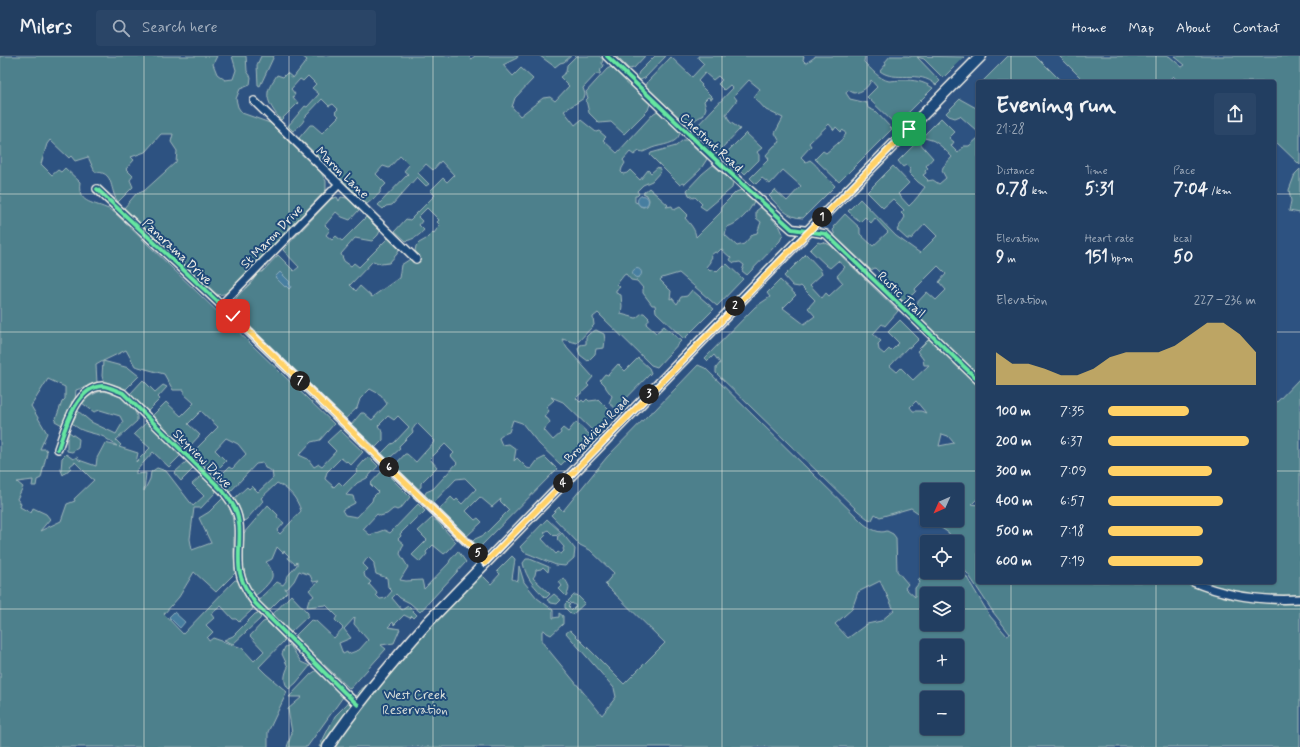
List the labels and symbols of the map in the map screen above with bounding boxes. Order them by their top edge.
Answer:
street label: Chestnut Road [676,110,746,177]
pin [892,112,926,146]
street label: Maron Lane [311,143,373,203]
street label: St Maron Drive [237,201,307,273]
pin: 1 [812,207,832,227]
street label: Panorama Drive [138,215,216,289]
street label: Rustic Trail [873,268,929,322]
pin: 2 [725,296,745,316]
pin [216,299,250,333]
pin: 7 [290,371,310,391]
pin: 3 [639,384,659,404]
street label: Broadview Road [561,393,633,467]
street label: Skyview Drive [169,426,235,492]
pin: 6 [379,457,399,477]
pin: 4 [553,473,573,493]
north arrow [920,483,964,527]
pin: 5 [468,543,488,563]
park label: West Creek Reservation [382,687,448,719]

